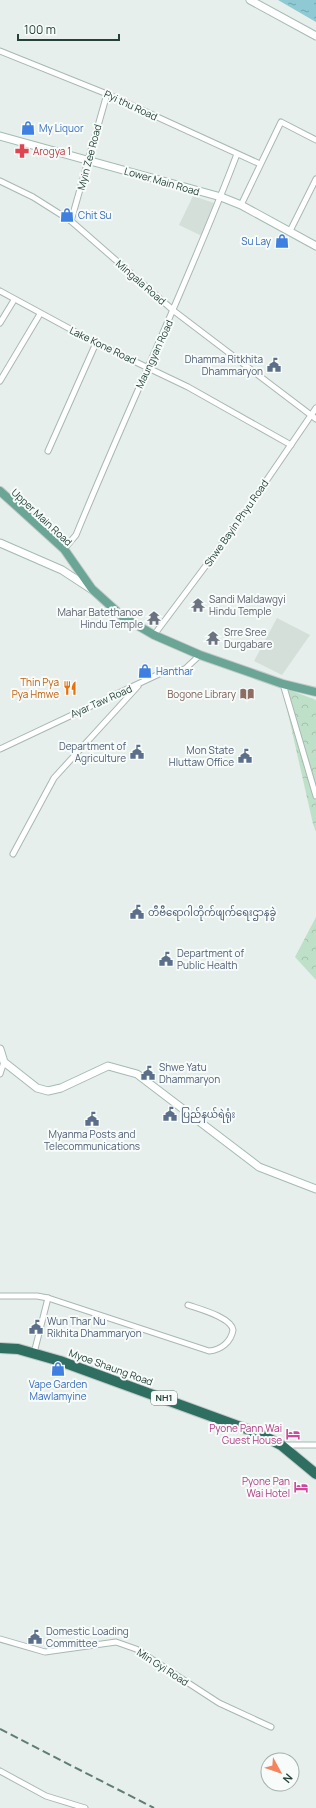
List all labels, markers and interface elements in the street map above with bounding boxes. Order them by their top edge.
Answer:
scale bar [18,16,119,42]
text: 100 m [24,21,56,38]
street label: Pyi thu Road [102,87,160,123]
shop icon: My Liquor [20,120,36,136]
place label: My Liquor [39,121,84,135]
street label: Myin Zee Road [74,123,105,191]
pharmacy icon: Arogya 1 [14,143,30,159]
place label: Arogya 1 [33,144,71,158]
street label: Lower Main Road [123,164,201,198]
shop icon: Chit Su [59,207,75,223]
place label: Chit Su [78,208,112,222]
shop icon: Su Lay [274,233,290,249]
place label: Su Lay [241,234,272,248]
street label: Mingala Road [113,256,169,308]
street label: Maungyan Road [132,317,176,391]
street label: Lake Kone Road [67,323,139,367]
place label: Dhamma Ritkhita Dhammaryon [185,352,263,378]
public building icon: Dhamma Ritkhita Dhammaryon [266,357,282,373]
street label: Shwe Bayin Phyu Road [201,477,271,569]
street label: Upper Main Road [9,485,75,549]
place label: Sandi Maldawgyi Hindu Temple [209,592,285,618]
temple icon: Sandi Maldawgyi Hindu Temple [190,597,206,613]
place label: Mahar Batethanoe Hindu Temple [57,605,143,631]
temple icon: Mahar Batethanoe Hindu Temple [146,610,162,626]
place label: Srre Sree Durgabare [224,625,273,651]
temple icon: Srre Sree Durgabare [205,630,221,646]
shop icon: Hanthar [137,663,153,679]
place label: Hanthar [156,664,194,678]
place label: Thin Pya Pya Hmwe [12,675,59,701]
restaurant icon: Thin Pya Pya Hmwe [62,680,78,696]
street label: Ayar Taw Road [68,681,134,721]
library icon: Bogone Library [239,686,255,702]
place label: Bogone Library [167,687,237,701]
place label: Department of Agriculture [59,739,126,765]
place label: Mon State Hluttaw Office [169,743,234,769]
public building icon: Department of Agriculture [129,744,145,760]
public building icon: Mon State Hluttaw Office [237,748,253,764]
public building icon: တီဗီရောဂါတိုက်ဖျက်ရေးဌာနခွဲ [129,904,145,920]
place label: တီဗီရောဂါတိုက်ဖျက်ရေးဌာနခွဲ [148,905,276,921]
place label: Department of Public Health [177,946,244,972]
public building icon: Department of Public Health [158,951,174,967]
place label: Shwe Yatu Dhammaryon [159,1060,220,1086]
public building icon: Shwe Yatu Dhammaryon [140,1065,156,1081]
public building icon: ပြည်နယ်ရဲရုံး [162,1106,178,1122]
place label: ပြည်နယ်ရဲရုံး [181,1107,235,1123]
public building icon: Myanma Posts and Telecommunications [84,1111,100,1127]
place label: Myanma Posts and Telecommunications [44,1127,140,1153]
place label: Wun Thar Nu Rikhita Dhammaryon [47,1314,142,1340]
public building icon: Wun Thar Nu Rikhita Dhammaryon [28,1319,44,1335]
street label: Myoe Shaung Road [67,1345,155,1389]
shop icon: Vape Garden Mawlamyine [50,1361,66,1377]
place label: Vape Garden Mawlamyine [29,1377,87,1403]
road number: NH1 [151,1391,177,1405]
place label: Pyone Pann Wai Guest House [209,1421,282,1447]
hotel icon: Pyone Pann Wai Guest House [285,1426,301,1442]
place label: Pyone Pan Wai Hotel [242,1474,290,1500]
hotel icon: Pyone Pan Wai Hotel [293,1479,309,1495]
place label: Domestic Loading Committee [46,1624,129,1650]
public building icon: Domestic Loading Committee [27,1629,43,1645]
street label: Min Gyi Road [134,1645,192,1689]
north arrow [260,1752,300,1792]
text: N [280,1771,296,1787]

